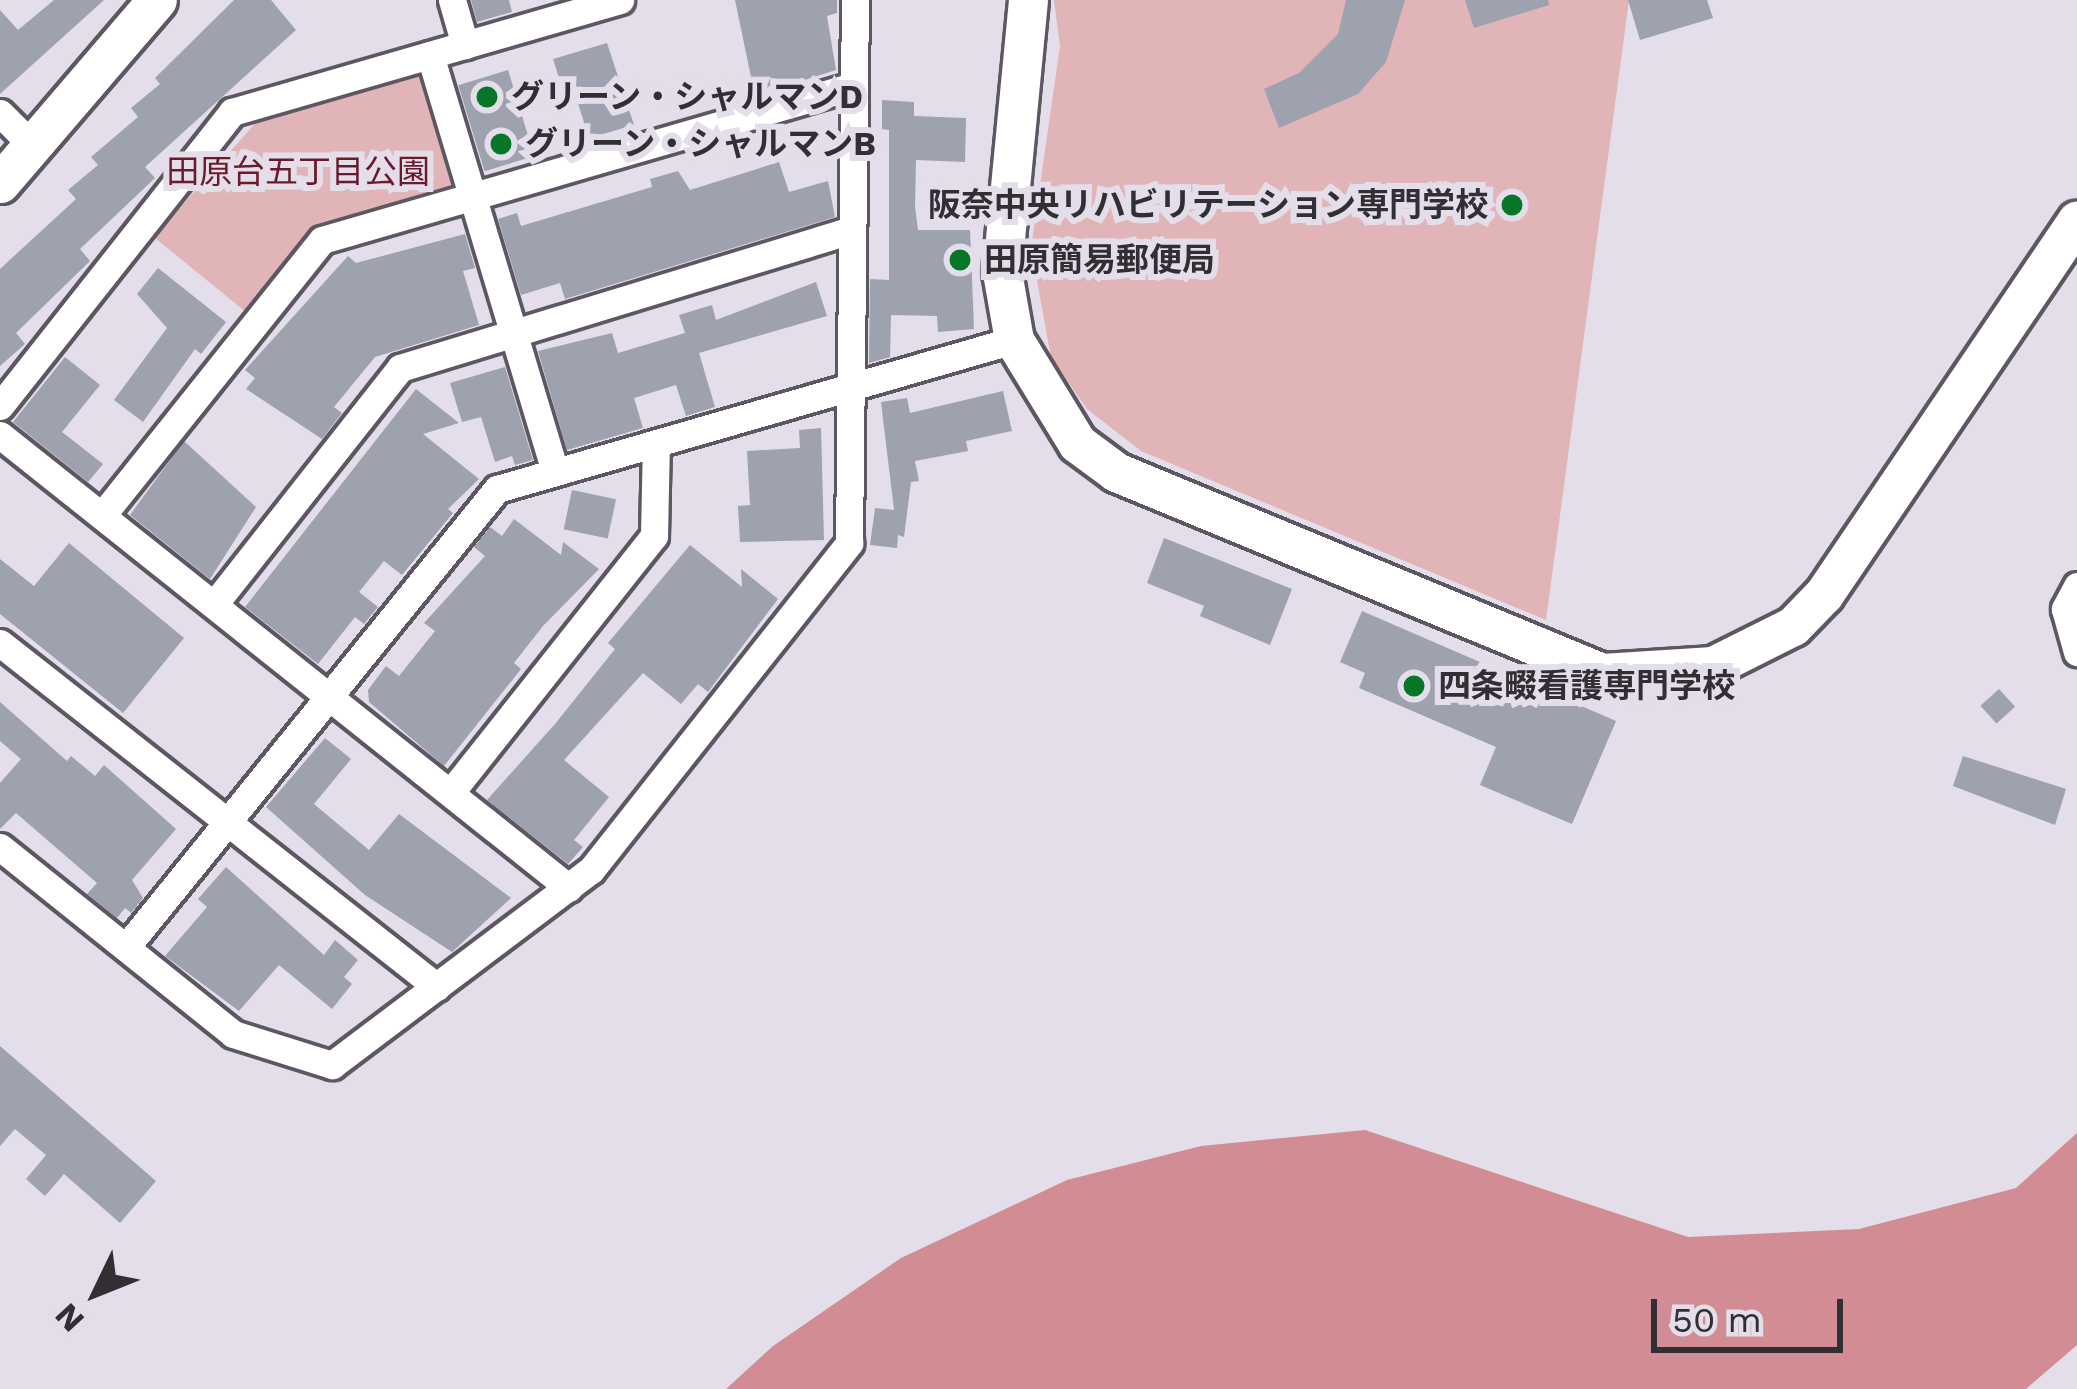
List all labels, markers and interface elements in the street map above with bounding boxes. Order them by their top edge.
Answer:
place label: グリーン・シャルマンD [511,77,865,117]
marker: グリーン・シャルマンD [474,84,500,110]
place label: グリーン・シャルマンB [525,124,878,164]
marker: グリーン・シャルマンB [488,131,514,157]
park label: 田原台五丁目公園 [166,152,430,192]
place label: 阪奈中央リハビリテーション専門学校 [927,185,1488,225]
marker: 阪奈中央リハビリテーション専門学校 [1499,192,1525,218]
place label: 田原簡易郵便局 [984,240,1215,280]
marker: 田原簡易郵便局 [947,247,973,273]
place label: 四条畷看護専門学校 [1438,666,1735,706]
marker: 四条畷看護専門学校 [1401,673,1427,699]
north arrow [36,1233,156,1353]
scale bar [1657,1275,1849,1349]
text: N [47,1296,92,1340]
text: 50 m [1672,1299,1762,1341]

